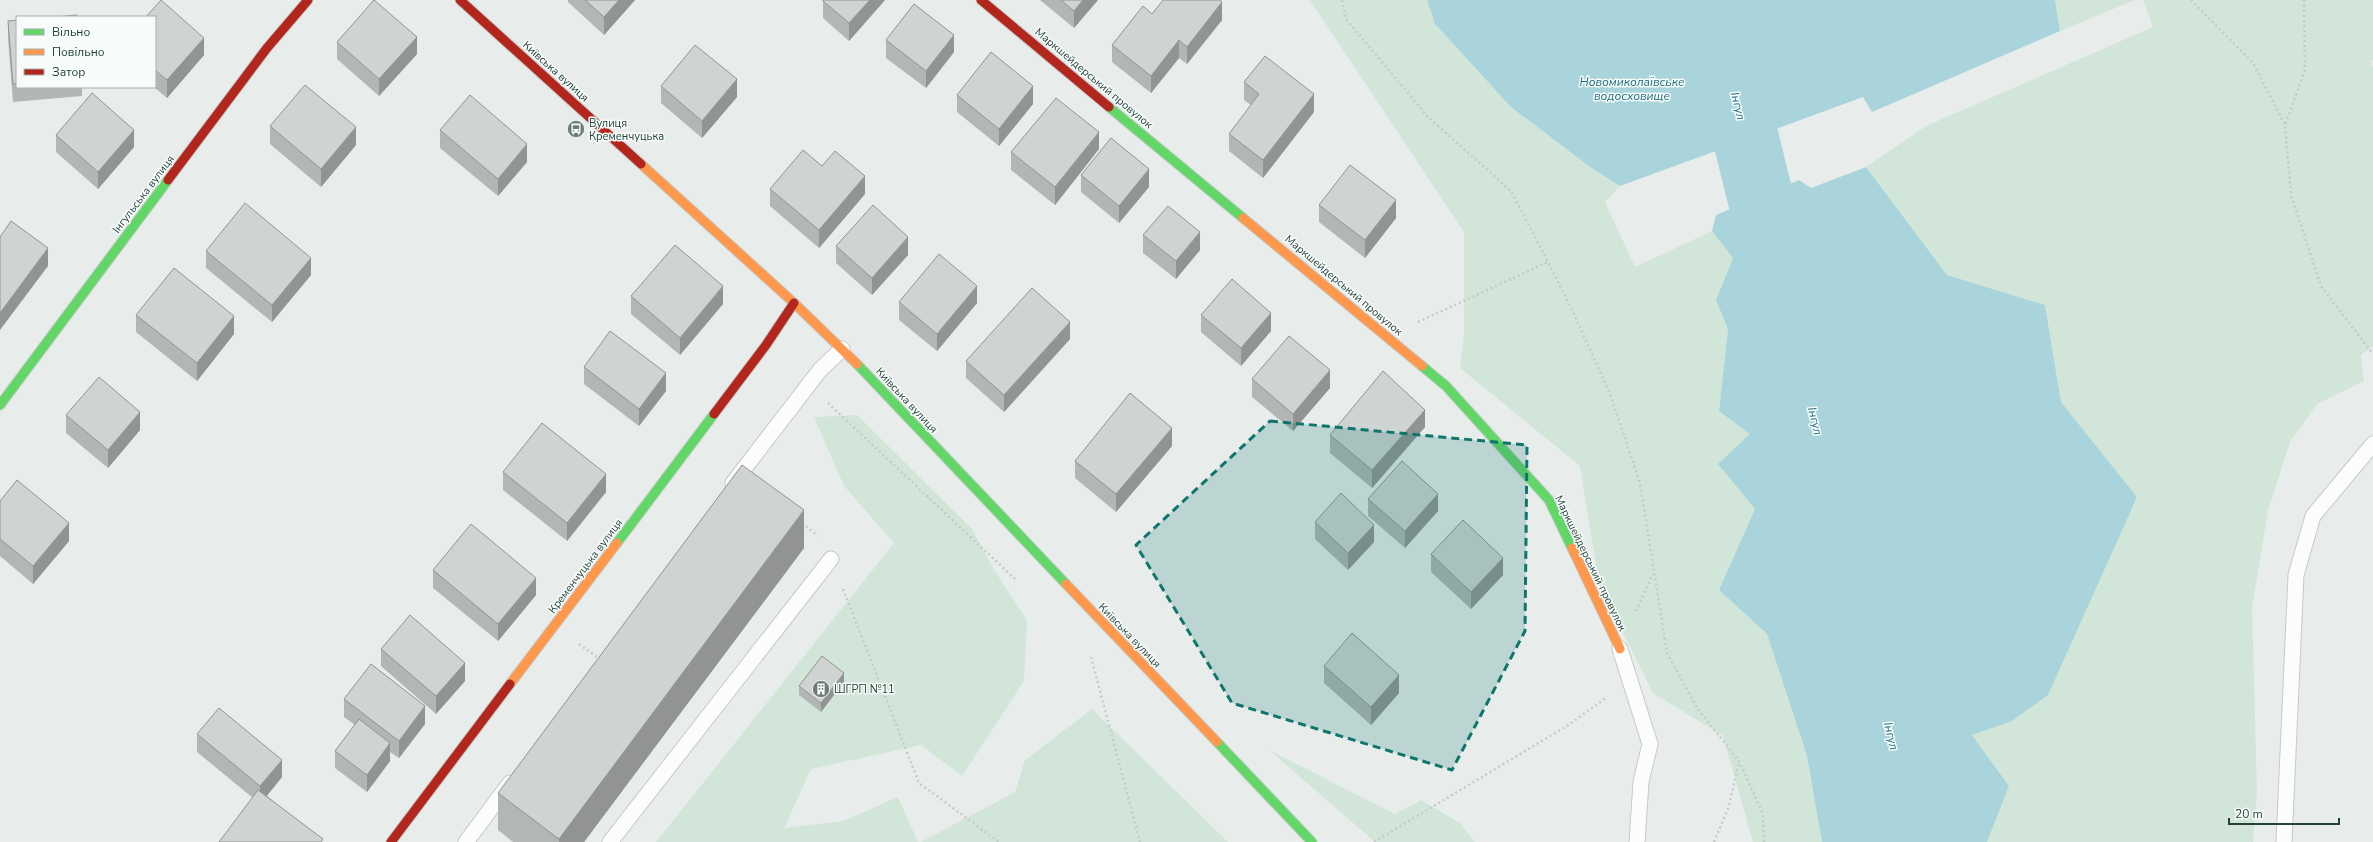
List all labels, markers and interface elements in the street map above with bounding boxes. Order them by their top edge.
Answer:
legend [16,16,156,88]
text: Вільно [52,24,90,40]
street label: Маркшейдерський провулок [1032,25,1156,132]
street label: Київська вулиця [519,38,592,105]
text: Повільно [52,44,105,60]
text: Затор [52,64,85,80]
water label: Новомиколаївське водосховище [1580,74,1685,104]
water label: Інгул [1727,90,1749,122]
place label: Вулиця Кременчуцька [589,116,664,144]
bus stop icon: Вулиця Кременчуцька [566,119,586,139]
street label: Інгульська вулиця [109,152,178,236]
street label: Маркшейдерський провулок [1282,232,1406,339]
street label: Київська вулиця [872,364,941,436]
water label: Інгул [1804,405,1826,437]
street label: Маркшейдерський провулок [1551,493,1630,634]
street label: Кременчуцька вулиця [545,516,626,617]
street label: Київська вулиця [1095,600,1164,671]
building icon: ШГРП №11 [811,679,831,699]
place label: ШГРП №11 [834,682,895,697]
water label: Інгул [1880,720,1902,752]
scale bar [2229,800,2339,826]
text: 20 m [2235,806,2263,822]

